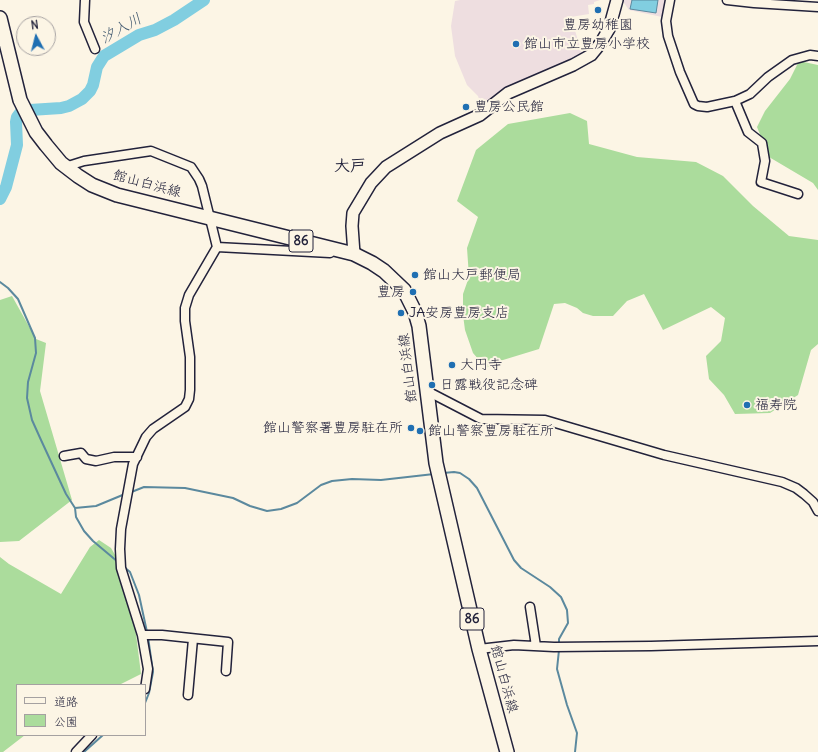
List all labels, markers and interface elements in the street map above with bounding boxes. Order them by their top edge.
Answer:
marker: 豊房幼稚園 [593,5,603,15]
water label: 汐入川 [97,10,145,48]
north arrow [16,16,56,56]
place label: 豊房幼稚園 [563,17,633,33]
text: N [30,18,39,32]
place label: 館山市立豊房小学校 [524,36,650,52]
marker: 館山市立豊房小学校 [511,39,521,49]
place label: 豊房公民館 [474,99,544,115]
marker: 豊房公民館 [461,102,471,112]
district label: 大戸 [334,156,366,176]
street label: 館山白浜線 [111,167,183,201]
road number: 86 [289,230,313,252]
place label: 館山大戸郵便局 [423,267,521,283]
marker: 館山大戸郵便局 [410,270,420,280]
place label: 豊房 [377,284,405,300]
marker: 豊房 [408,287,418,297]
place label: JA安房豊房支店 [409,305,509,321]
marker: JA安房豊房支店 [396,308,406,318]
street label: 館山白浜線 [395,332,421,404]
place label: 大円寺 [460,357,502,373]
marker: 大円寺 [447,360,457,370]
place label: 日露戦役記念碑 [440,377,538,393]
marker: 日露戦役記念碑 [427,380,437,390]
place label: 福寿院 [755,397,797,413]
marker: 福寿院 [742,400,752,410]
place label: 館山警察署豊房駐在所 [263,420,403,436]
marker: 館山警察署豊房駐在所 [406,423,416,433]
place label: 館山警察豊房駐在所 [428,423,554,439]
marker: 館山警察豊房駐在所 [415,426,425,436]
road number: 86 [460,608,484,630]
street label: 館山白浜線 [487,643,521,715]
legend [16,684,146,736]
text: 道路 [54,694,78,709]
text: 公園 [54,714,78,729]

